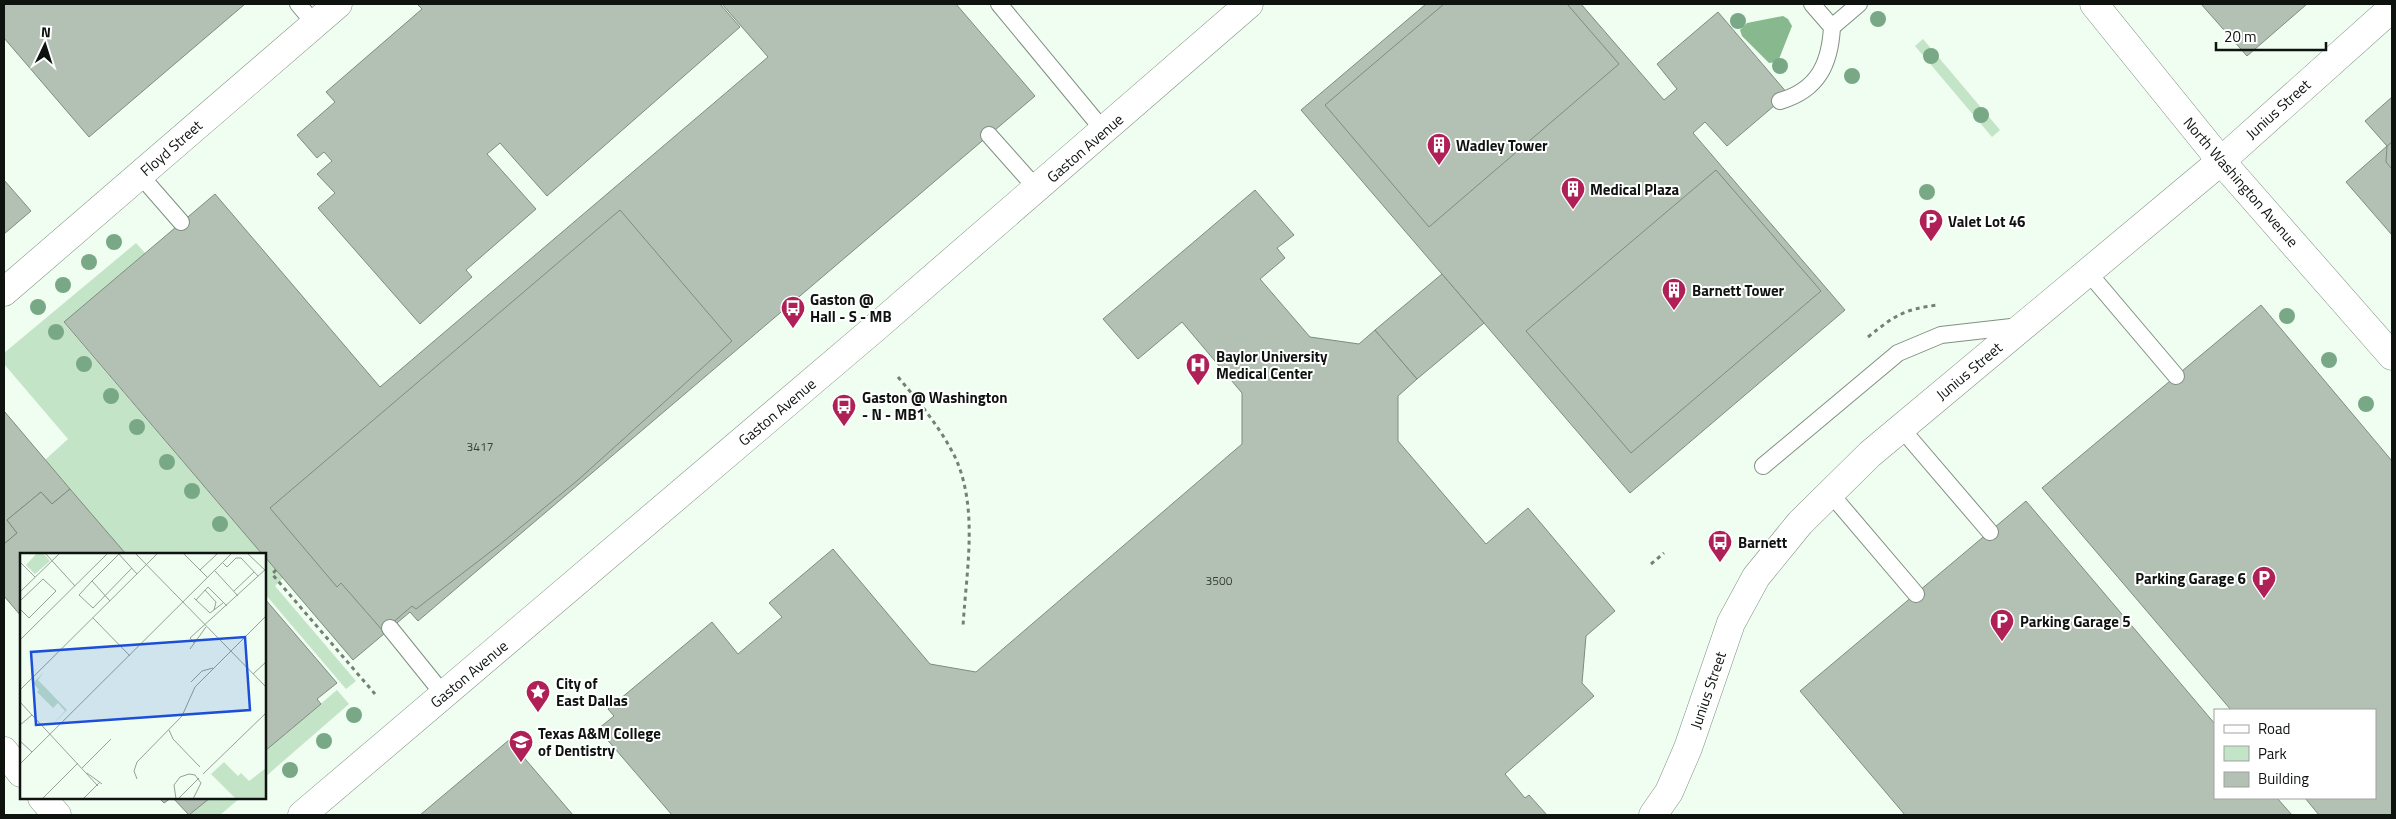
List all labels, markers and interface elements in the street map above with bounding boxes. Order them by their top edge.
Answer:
north arrow [20,20,70,70]
scale bar [2216,20,2326,52]
text: N [40,21,52,42]
text: 20 m [2224,25,2257,48]
street label: Junius Street [2240,73,2316,144]
street label: Gaston Avenue [1042,108,1128,188]
street label: North Washington Avenue [2178,112,2304,252]
street label: Floyd Street [135,114,208,182]
building icon: Wadley Tower [1426,132,1452,166]
place label: Wadley Tower [1456,134,1548,157]
building icon: Medical Plaza [1560,176,1586,210]
place label: Medical Plaza [1590,178,1680,201]
parking icon: Valet Lot 46 [1918,208,1944,242]
place label: Valet Lot 46 [1948,210,2025,233]
building icon: Barnett Tower [1661,277,1687,311]
place label: Barnett Tower [1692,279,1785,302]
place label: Gaston @ Hall - S - MB [810,288,892,328]
bus stop icon: Gaston @ Hall - S - MB [780,295,806,329]
street label: Junius Street [1931,336,2008,406]
place label: Baylor University Medical Center [1216,345,1328,385]
hospital icon: Baylor University Medical Center [1185,352,1211,386]
street label: Gaston Avenue [733,373,821,451]
place label: Gaston @ Washington - N - MB1 [862,386,1008,426]
bus stop icon: Gaston @ Washington - N - MB1 [831,393,857,427]
house number: 3417 [467,437,493,456]
bus stop icon: Barnett [1707,529,1733,563]
place label: Barnett [1738,531,1788,554]
inset map [20,553,266,799]
parking icon: Parking Garage 6 [2251,565,2277,599]
place label: Parking Garage 6 [2135,567,2246,590]
house number: 3500 [1206,571,1233,590]
parking icon: Parking Garage 5 [1989,608,2015,642]
place label: Parking Garage 5 [2020,610,2131,633]
street label: Gaston Avenue [425,635,513,713]
street label: Junius Street [1684,647,1732,732]
place label: City of East Dallas [556,672,628,712]
place icon: City of East Dallas [525,679,551,713]
legend [2214,709,2376,799]
text: Road [2258,717,2290,740]
place label: Texas A&M College of Dentistry [538,722,661,762]
school or university icon: Texas A&M College of Dentistry [508,729,534,763]
text: Park [2258,742,2287,765]
text: Building [2258,767,2309,790]

